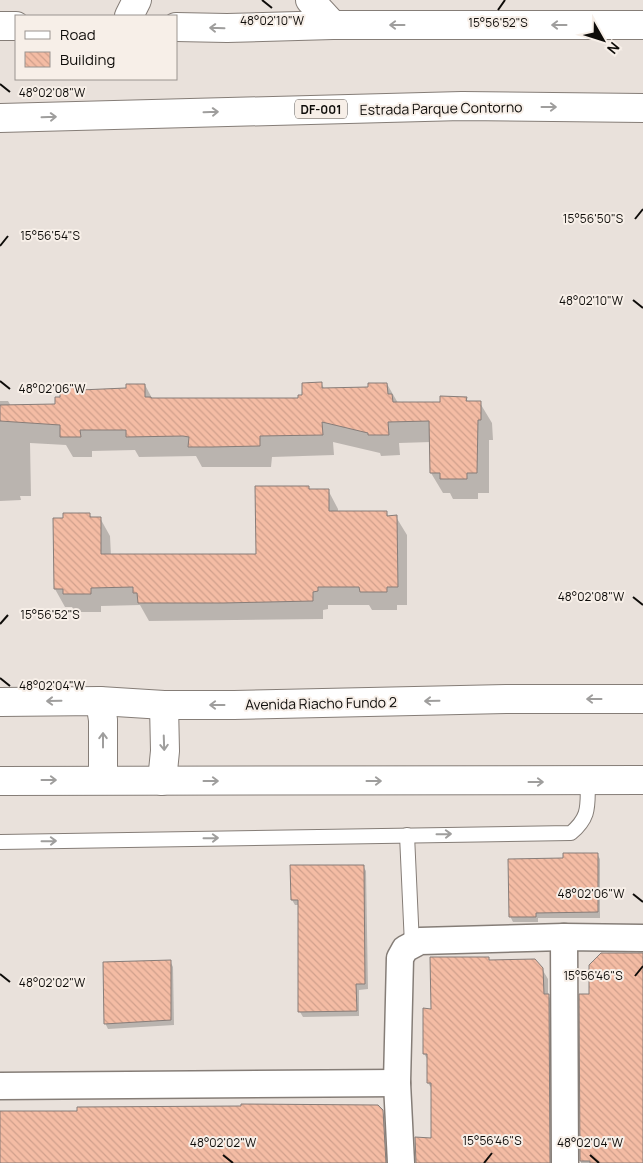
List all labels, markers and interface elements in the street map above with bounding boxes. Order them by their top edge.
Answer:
text: 48°02'10"W [240,12,305,29]
text: 15°56'52"S [468,14,528,31]
legend [15,15,178,80]
north arrow [578,15,628,65]
one-way arrow [389,20,406,30]
one-way arrow [552,20,568,30]
one-way arrow [209,23,226,33]
text: Road [60,24,96,45]
text: N [603,39,624,58]
text: Building [60,49,115,70]
text: 48°02'08"W [19,84,86,101]
street label: Estrada Parque Contorno [359,97,523,119]
road number: DF-001 [295,100,347,118]
one-way arrow [540,102,556,112]
one-way arrow [202,107,219,117]
one-way arrow [40,112,56,121]
text: 15°56'50"S [563,210,623,227]
text: 15°56'54"S [20,227,80,244]
text: 48°02'10"W [559,292,624,309]
text: 48°02'06"W [19,380,86,397]
text: 48°02'08"W [558,588,625,605]
text: 15°56'52"S [20,606,80,623]
text: 48°02'04"W [19,677,86,694]
street label: Avenida Riacho Fundo 2 [245,692,397,714]
one-way arrow [587,694,603,704]
one-way arrow [47,696,63,706]
one-way arrow [424,696,440,705]
one-way arrow [209,700,226,710]
one-way arrow [98,733,108,749]
one-way arrow [159,734,169,751]
one-way arrow [40,775,56,785]
one-way arrow [202,776,219,786]
one-way arrow [365,776,381,786]
one-way arrow [528,777,544,786]
one-way arrow [435,830,451,839]
one-way arrow [202,833,219,843]
one-way arrow [40,836,56,846]
text: 48°02'06"W [558,885,625,902]
text: 15°56'46"S [563,967,623,984]
text: 48°02'02"W [19,974,86,991]
text: 15°56'46"S [462,1132,522,1149]
text: 48°02'02"W [190,1134,257,1151]
text: 48°02'04"W [557,1134,624,1151]

